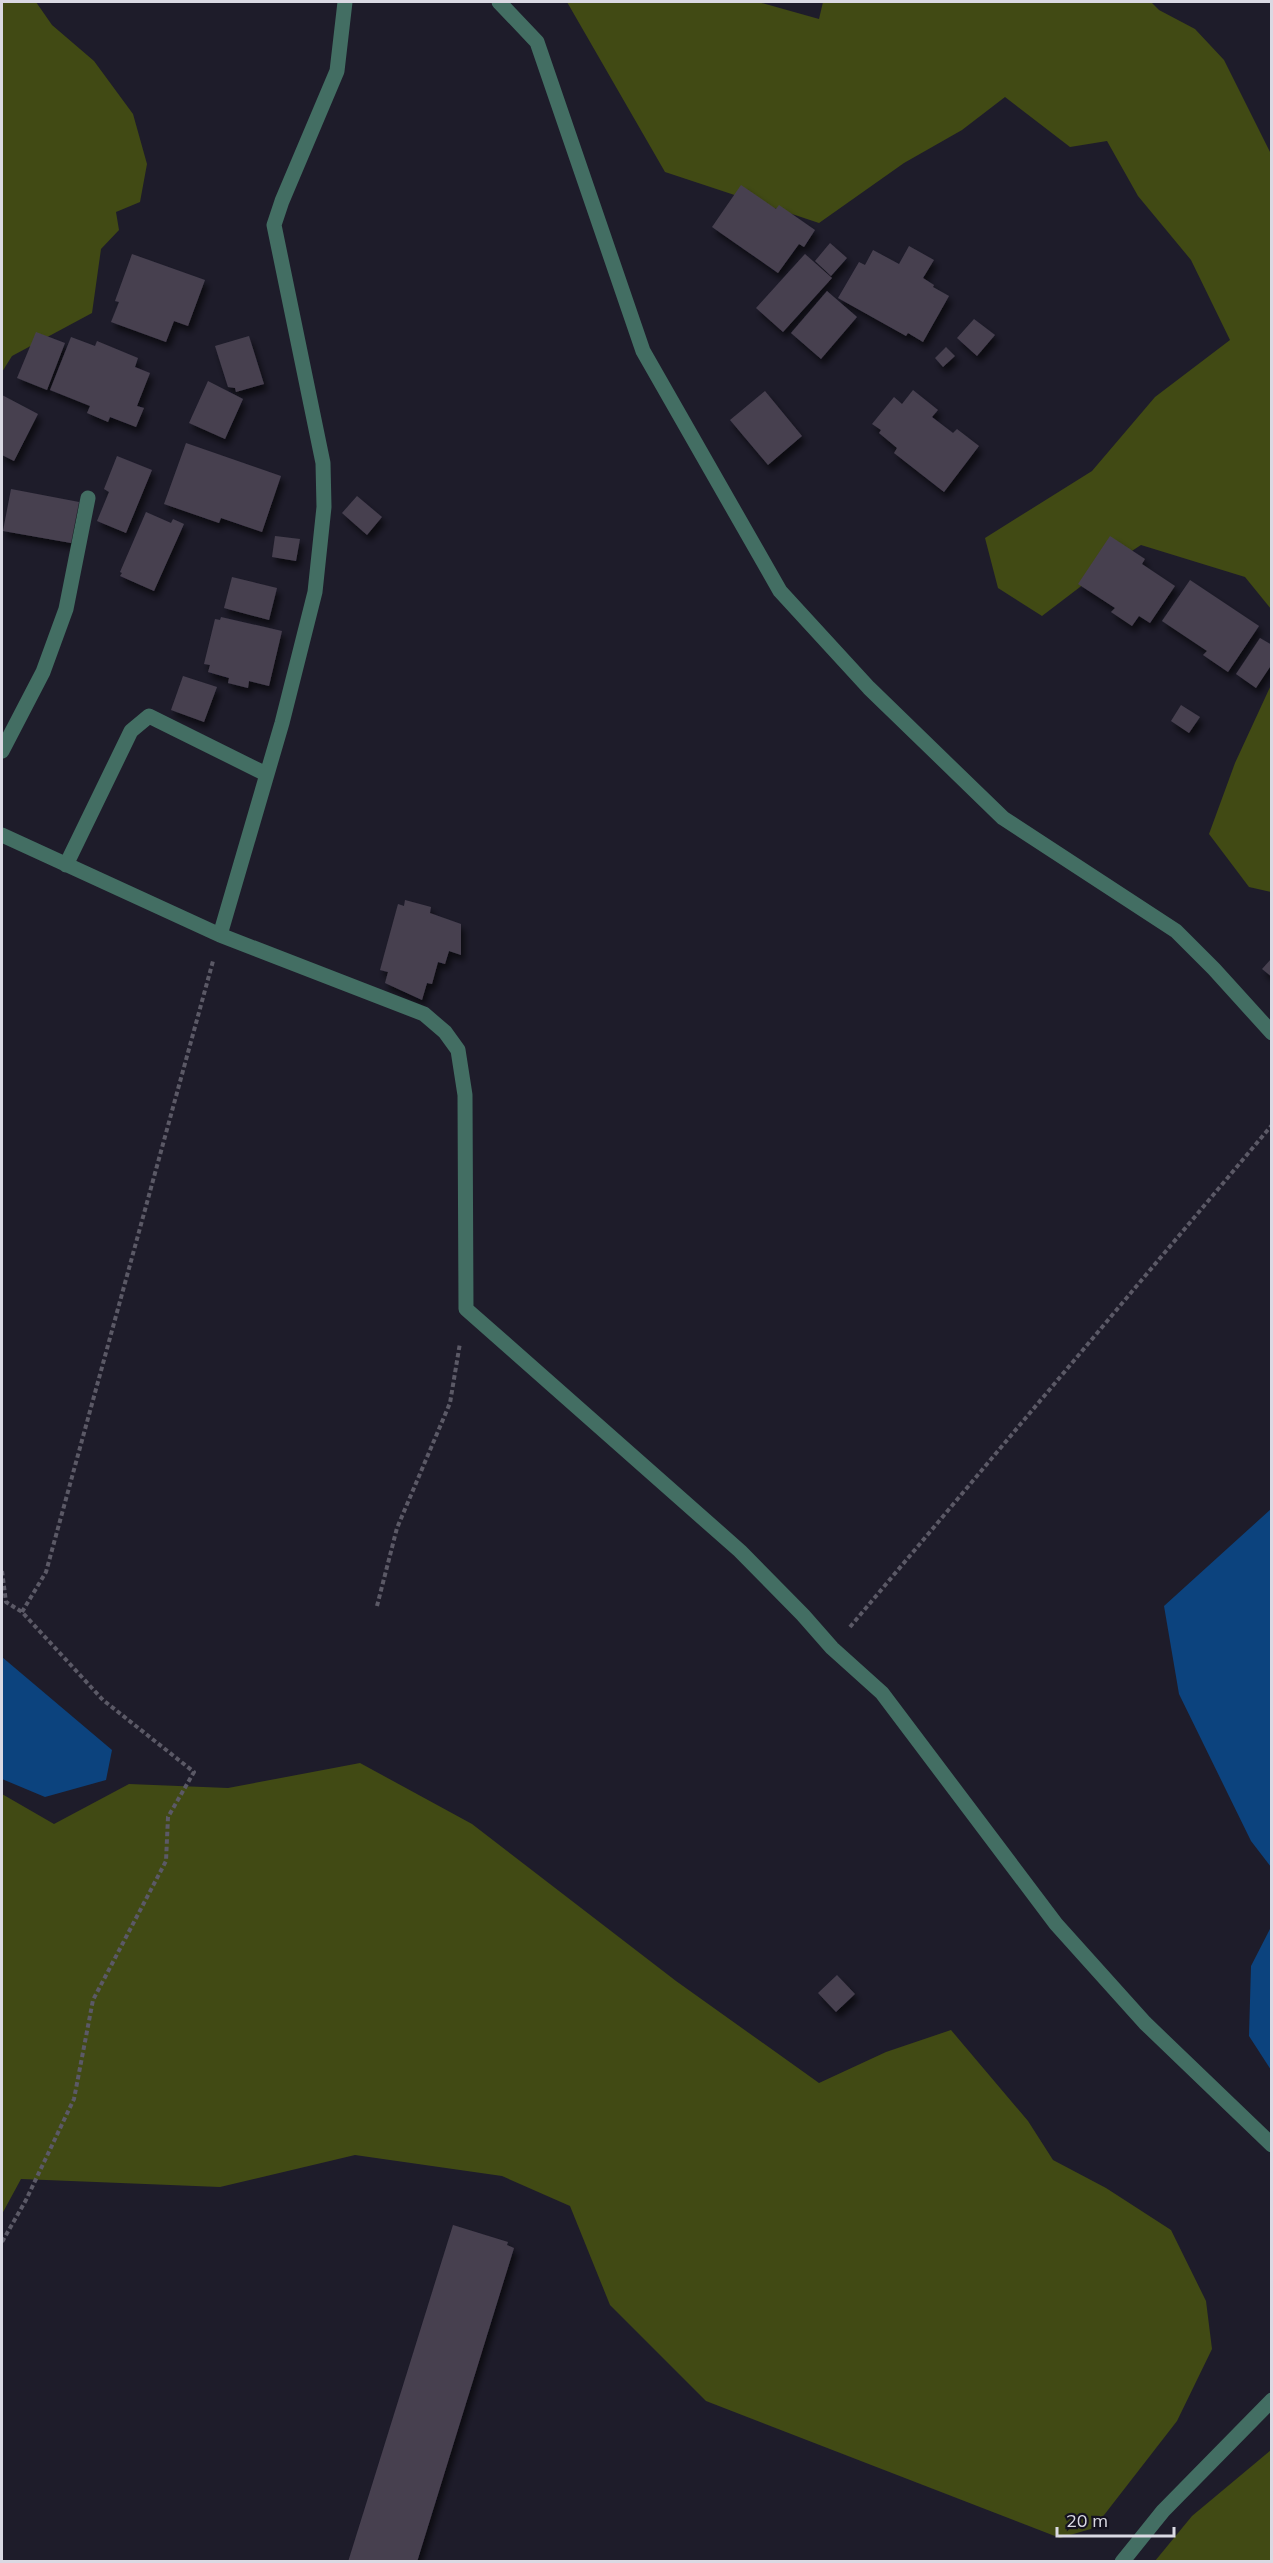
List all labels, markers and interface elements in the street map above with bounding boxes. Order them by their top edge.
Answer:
scale bar [1057,2500,1174,2538]
text: 20 m [1066,2509,1108,2532]

